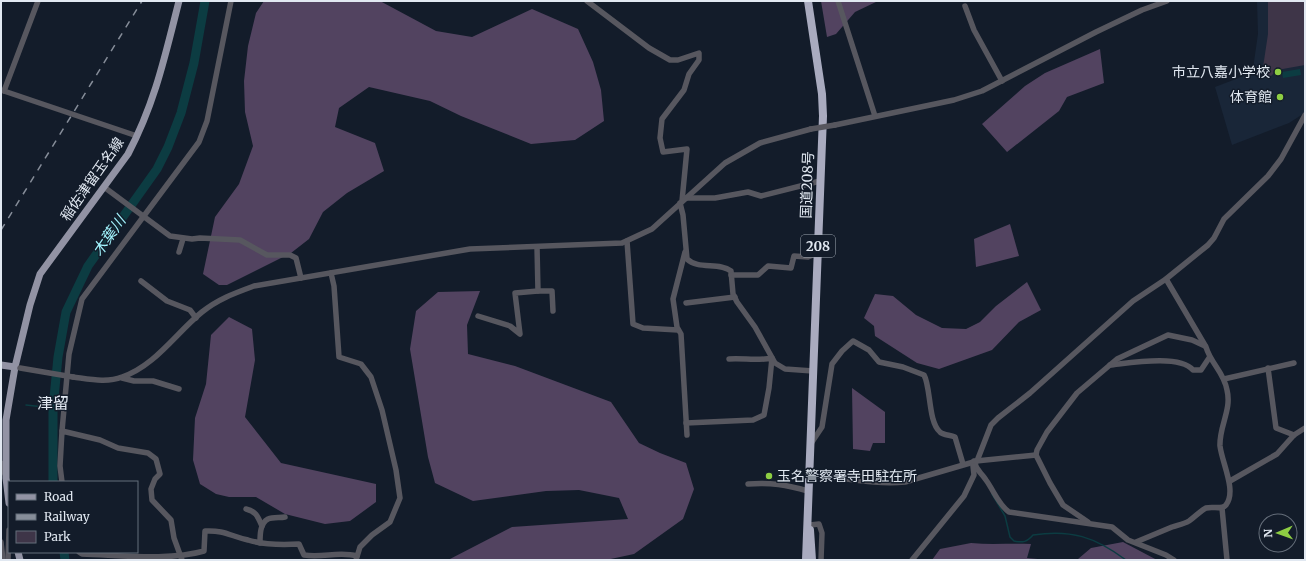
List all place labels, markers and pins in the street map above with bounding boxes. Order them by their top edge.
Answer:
place label: 市立八嘉小学校 [1172,63,1270,81]
marker: 市立八嘉小学校 [1273,67,1283,77]
place label: 体育館 [1230,88,1272,106]
marker: 体育館 [1275,92,1285,102]
place label: 玉名警察署寺田駐在所 [777,467,917,485]
marker: 玉名警察署寺田駐在所 [764,471,774,481]

